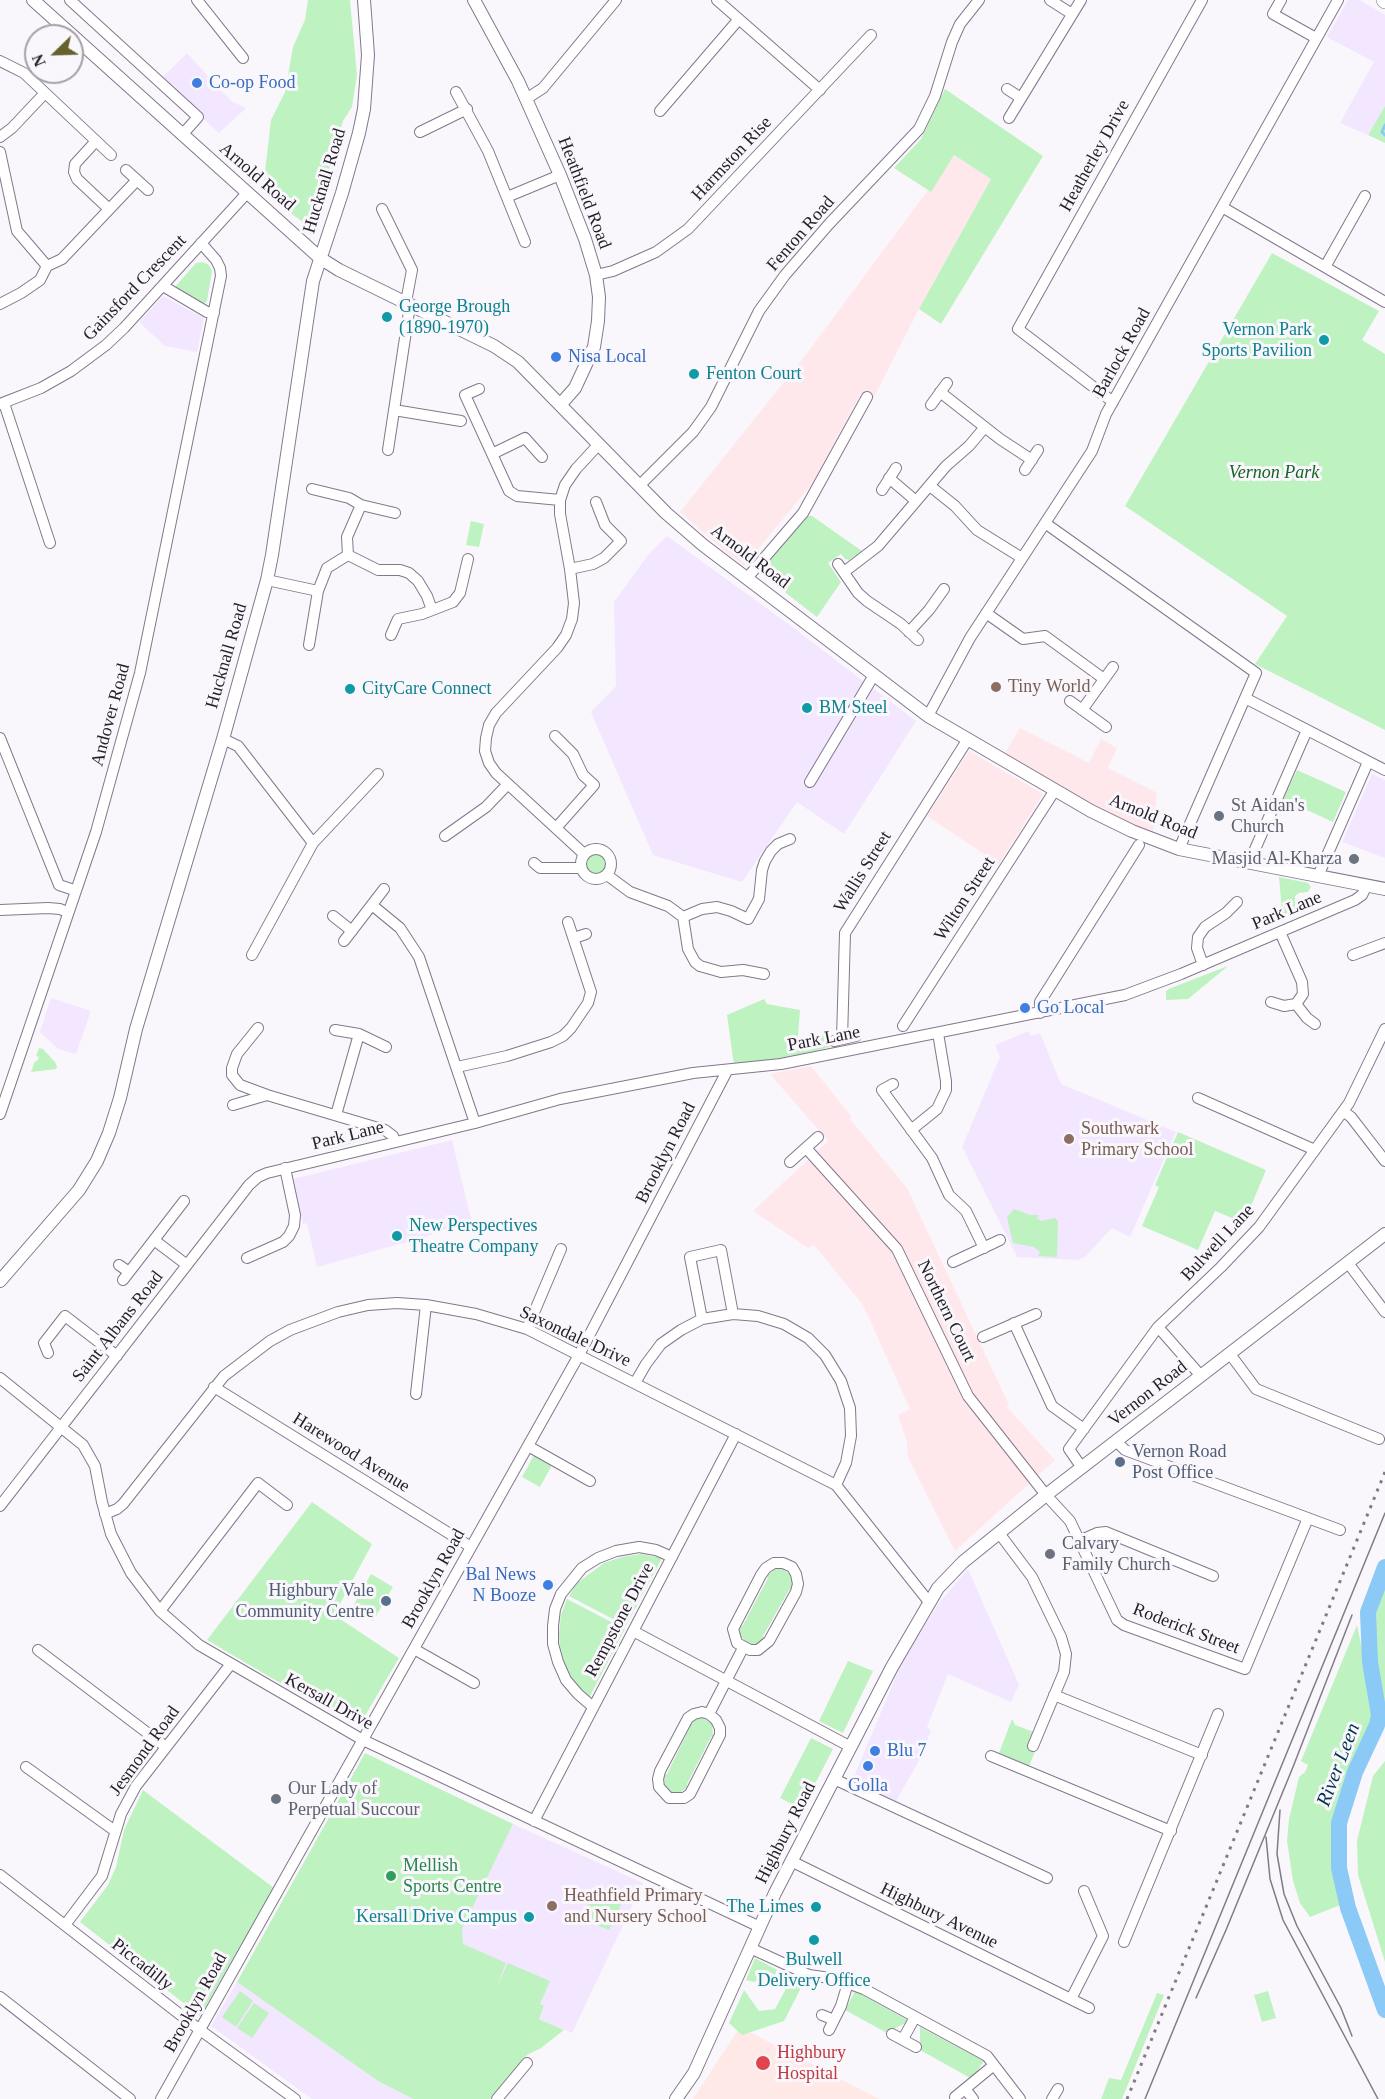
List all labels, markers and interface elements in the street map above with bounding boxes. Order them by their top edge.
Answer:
north arrow [24,24,84,84]
text: N [29,52,49,69]
place label: Co-op Food [209,72,296,94]
marker: Co-op Food [190,76,204,90]
street label: Heatherley Drive [1055,96,1135,216]
street label: Harmston Rise [687,112,777,206]
street label: Hucknall Road [299,126,351,236]
street label: Heathfield Road [553,134,615,252]
street label: Arnold Road [215,138,299,216]
street label: Fenton Road [763,192,839,276]
street label: Gainsford Crescent [79,230,191,346]
place label: George Brough (1890-1970) [399,296,510,338]
street label: Barlock Road [1088,304,1156,402]
marker: George Brough (1890-1970) [380,310,394,324]
place label: Vernon Park Sports Pavilion [1201,319,1312,362]
marker: Vernon Park Sports Pavilion [1317,333,1331,347]
place label: Nisa Local [568,346,646,368]
marker: Nisa Local [549,350,563,364]
place label: Fenton Court [706,363,802,385]
marker: Fenton Court [687,367,701,381]
park label: Vernon Park [1229,462,1319,484]
street label: Arnold Road [706,520,794,594]
street label: Hucknall Road [202,601,252,711]
street label: Andover Road [87,661,135,769]
place label: Tiny World [1008,676,1090,698]
place label: CityCare Connect [362,678,491,700]
marker: Tiny World [989,680,1003,694]
marker: CityCare Connect [343,682,357,696]
place label: BM Steel [819,697,888,719]
marker: BM Steel [800,701,814,715]
street label: Arnold Road [1106,789,1200,845]
place label: St Aidan's Church [1231,795,1305,838]
marker: St Aidan's Church [1212,809,1226,823]
street label: Wallis Street [829,827,897,917]
place label: Masjid Al-Kharza [1212,848,1342,870]
marker: Masjid Al-Kharza [1347,852,1361,866]
street label: Wilton Street [930,853,1000,945]
street label: Park Lane [1249,887,1325,935]
place label: Go Local [1037,997,1104,1019]
marker: Go Local [1018,1001,1032,1015]
street label: Park Lane [786,1021,862,1057]
street label: Brooklyn Road [631,1099,701,1207]
street label: Park Lane [310,1117,386,1155]
place label: Southwark Primary School [1081,1118,1193,1160]
marker: Southwark Primary School [1062,1132,1076,1146]
street label: Bulwell Lane [1177,1200,1259,1286]
place label: New Perspectives Theatre Company [409,1215,538,1258]
marker: New Perspectives Theatre Company [390,1229,404,1243]
street label: Northern Court [912,1257,980,1365]
street label: Saint Albans Road [68,1267,168,1387]
street label: Saxondale Drive [516,1302,634,1372]
street label: Vernon Road [1104,1356,1192,1432]
street label: Harewood Avenue [288,1408,414,1498]
place label: Vernon Road Post Office [1132,1441,1226,1484]
marker: Vernon Road Post Office [1113,1455,1127,1469]
street label: Brooklyn Road [398,1525,470,1633]
place label: Calvary Family Church [1062,1533,1170,1576]
marker: Calvary Family Church [1043,1547,1057,1561]
street label: Rempstone Drive [581,1559,659,1681]
place label: Bal News N Booze [466,1564,536,1606]
marker: Bal News N Booze [541,1578,555,1592]
place label: Highbury Vale Community Centre [236,1580,374,1622]
marker: Highbury Vale Community Centre [379,1594,393,1608]
street label: Roderick Street [1130,1599,1242,1659]
street label: Kersall Drive [281,1669,377,1735]
street label: Jesmond Road [105,1702,185,1800]
water label: River Leen [1312,1720,1366,1810]
place label: Blu 7 [887,1740,927,1762]
marker: Blu 7 [868,1744,882,1758]
marker: Golla [861,1759,875,1773]
place label: Golla [848,1775,888,1797]
place label: Our Lady of Perpetual Succour [288,1778,419,1820]
street label: Highbury Road [751,1778,821,1888]
marker: Our Lady of Perpetual Succour [269,1792,283,1806]
place label: Mellish Sports Centre [403,1855,501,1898]
marker: Mellish Sports Centre [384,1869,398,1883]
street label: Highbury Avenue [877,1878,1001,1954]
place label: Heathfield Primary and Nursery School [564,1885,707,1928]
place label: The Limes [727,1896,804,1918]
marker: Heathfield Primary and Nursery School [545,1899,559,1913]
marker: The Limes [809,1900,823,1914]
place label: Kersall Drive Campus [356,1906,517,1928]
marker: Kersall Drive Campus [522,1910,536,1924]
marker: Bulwell Delivery Office [807,1933,821,1947]
street label: Piccadilly [107,1934,177,1996]
street label: Brooklyn Road [160,1949,232,2057]
place label: Bulwell Delivery Office [757,1949,871,1992]
place label: Highbury Hospital [777,2042,846,2084]
marker: Highbury Hospital [754,2054,772,2072]

